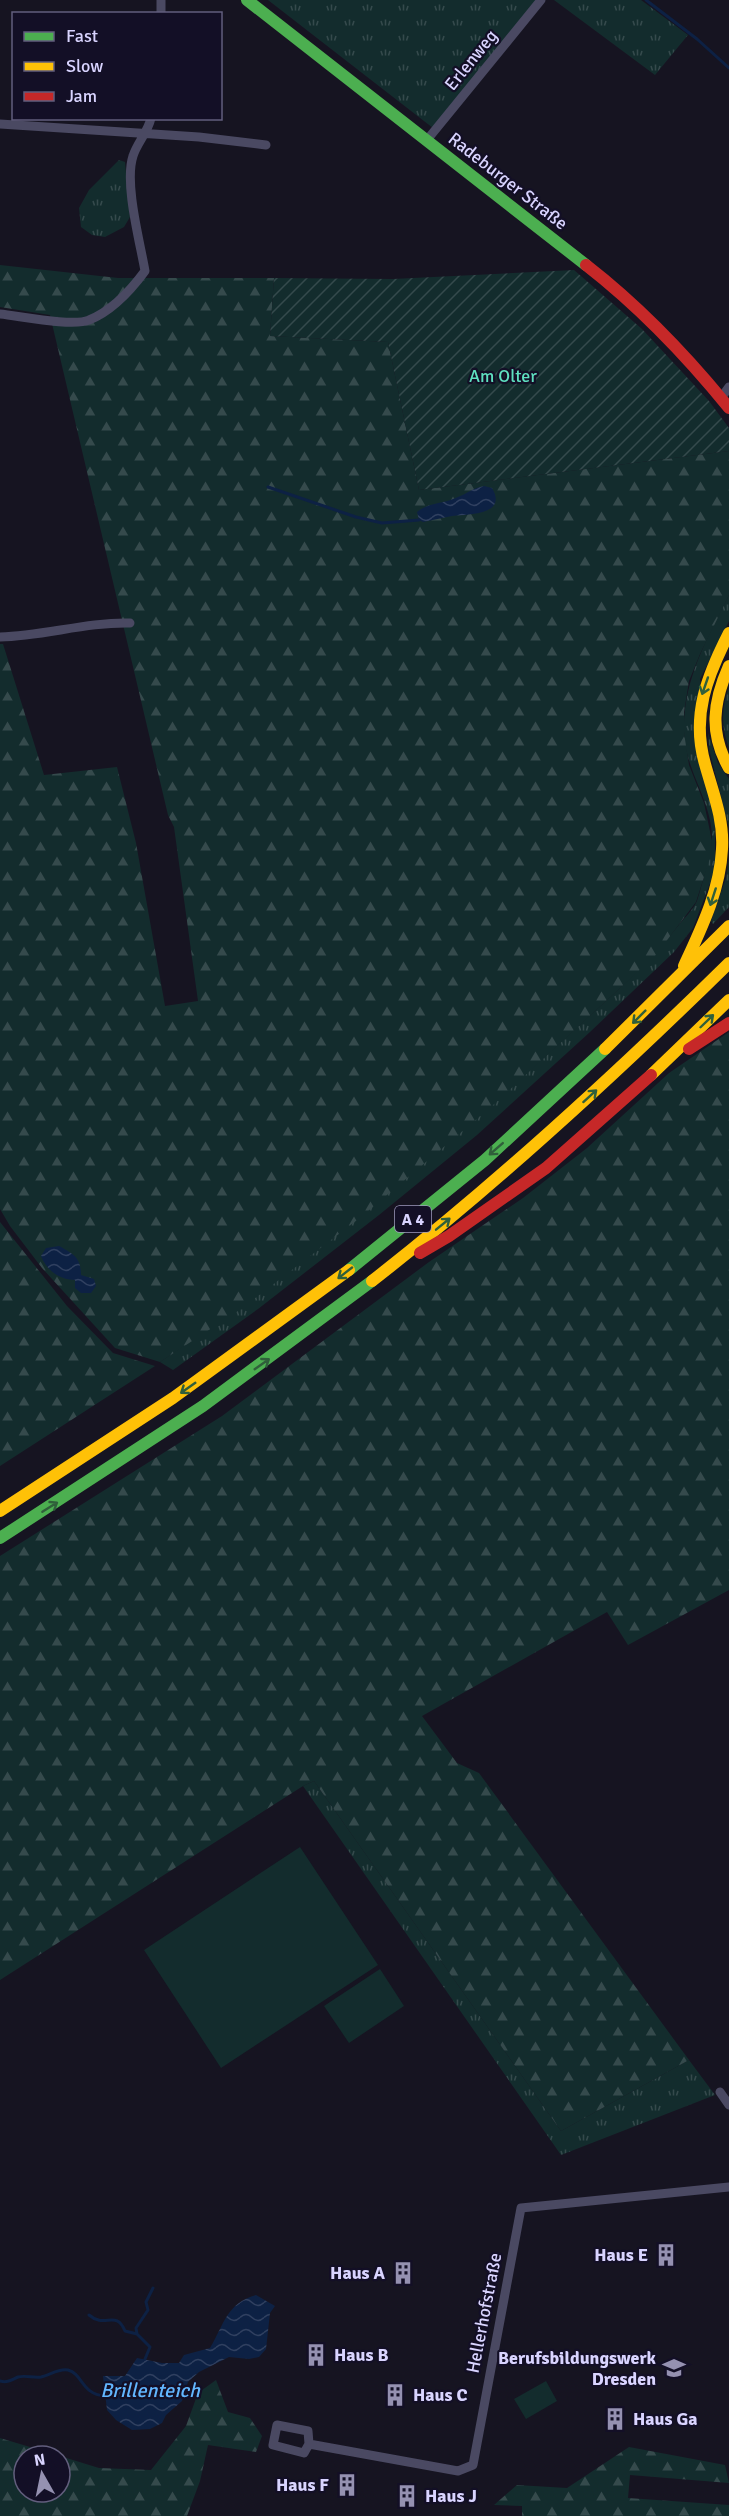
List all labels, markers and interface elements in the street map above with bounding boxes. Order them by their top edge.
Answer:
legend [12,12,222,120]
text: Fast [66,25,98,47]
street label: Erlenweg [440,25,502,95]
text: Slow [66,55,103,77]
text: Jam [66,85,97,107]
street label: Radeburger Straße [444,128,572,234]
park label: Am Olter [469,365,537,387]
one-way arrow [698,676,709,695]
one-way arrow [707,887,718,906]
one-way arrow [632,1009,647,1024]
one-way arrow [700,1013,715,1028]
one-way arrow [583,1089,598,1103]
one-way arrow [489,1142,504,1156]
road number: A 4 [395,1206,431,1232]
one-way arrow [435,1217,450,1231]
one-way arrow [338,1266,354,1279]
one-way arrow [254,1357,270,1370]
one-way arrow [181,1382,197,1394]
one-way arrow [41,1500,58,1513]
building icon: Haus E [653,2242,679,2268]
place label: Haus E [594,2244,648,2266]
street label: Hellerhofstraße [462,2251,506,2375]
building icon: Haus A [390,2260,416,2286]
place label: Haus A [330,2262,386,2284]
building icon: Haus B [303,2342,329,2368]
place label: Haus B [334,2344,388,2366]
place label: Berufsbildungswerk Dresden [498,2347,657,2390]
school or university icon: Berufsbildungswerk Dresden [661,2355,687,2381]
water label: Brillenteich [100,2378,201,2403]
building icon: Haus C [382,2382,408,2408]
place label: Haus C [413,2384,467,2406]
building icon: Haus Ga [602,2406,628,2432]
place label: Haus Ga [633,2408,697,2430]
north arrow [12,2444,72,2504]
text: N [33,2449,47,2471]
building icon: Haus F [334,2472,360,2498]
place label: Haus F [276,2474,329,2496]
building icon: Haus J [394,2483,420,2509]
place label: Haus J [425,2485,477,2507]

